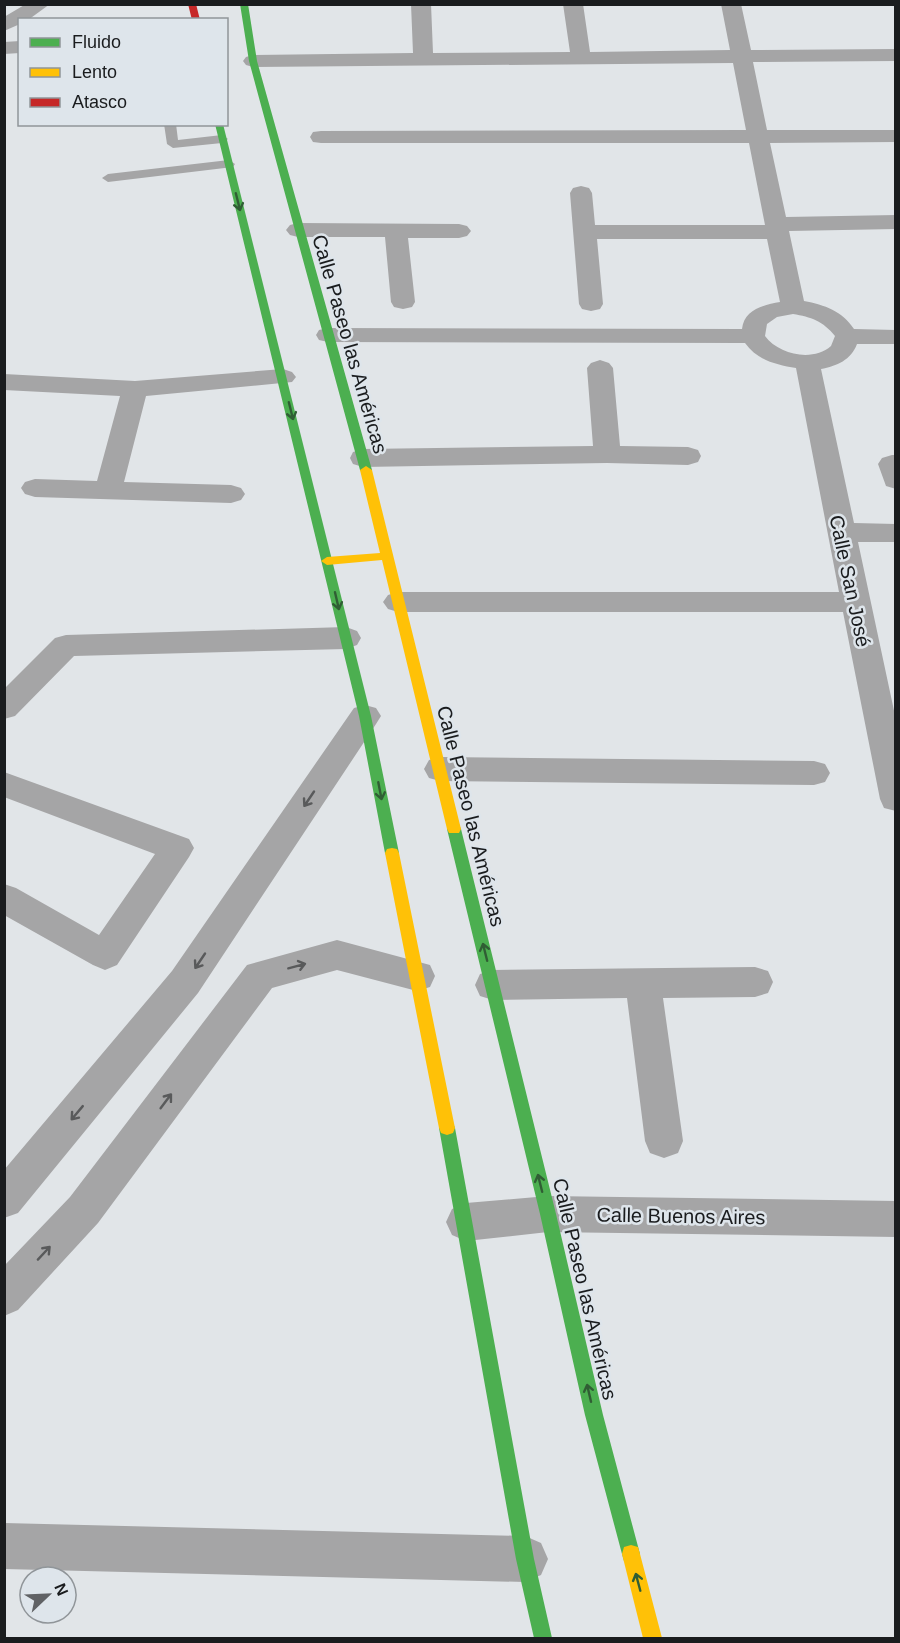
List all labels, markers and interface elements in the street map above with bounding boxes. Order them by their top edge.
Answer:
legend [18,18,228,126]
text: Fluido [72,32,121,52]
text: Lento [72,62,117,82]
text: Atasco [72,92,127,112]
one-way arrow [233,192,245,211]
street label: Calle Paseo las Américas [308,232,392,456]
one-way arrow [286,401,298,420]
street label: Calle San José [825,513,875,649]
one-way arrow [331,591,343,610]
street label: Calle Paseo las Américas [433,703,509,929]
one-way arrow [375,780,386,800]
one-way arrow [303,791,315,807]
one-way arrow [478,943,490,962]
one-way arrow [194,952,206,969]
one-way arrow [287,960,306,971]
one-way arrow [160,1094,172,1110]
one-way arrow [70,1105,84,1120]
one-way arrow [534,1173,546,1192]
street label: Calle Paseo las Américas [549,1176,621,1402]
street label: Calle Buenos Aires [596,1204,766,1228]
one-way arrow [37,1246,51,1261]
one-way arrow [582,1384,594,1403]
north arrow [18,1565,78,1625]
one-way arrow [631,1573,643,1592]
text: N [51,1581,71,1598]

